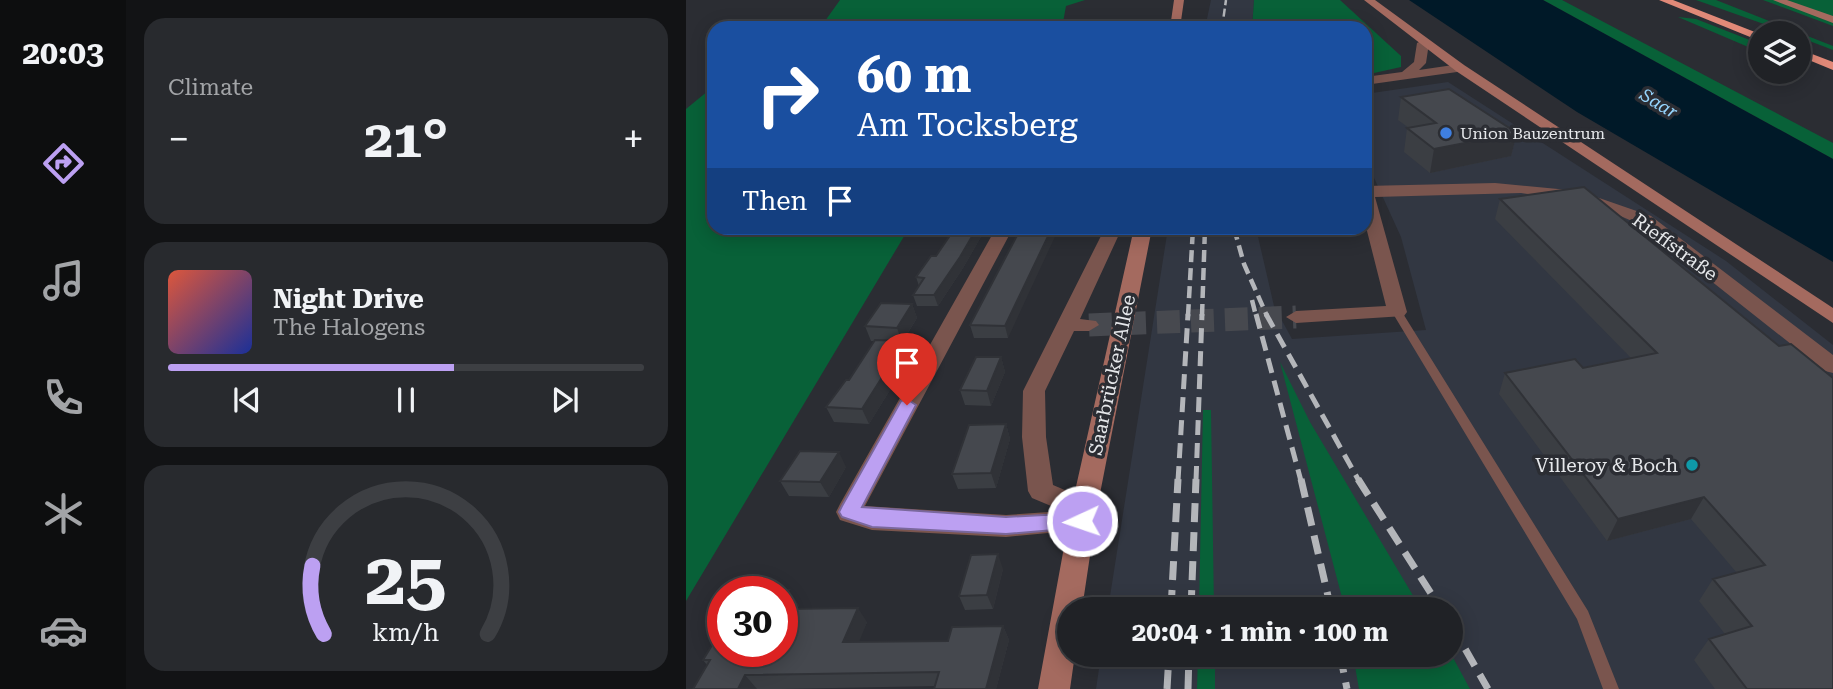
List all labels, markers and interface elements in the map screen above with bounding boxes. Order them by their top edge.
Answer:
map controls [1748,21,1811,84]
button: layers [1748,21,1811,84]
text: 20:03 [22,34,104,72]
text: 60 m [857,47,972,104]
icon: right [742,49,833,140]
text: Climate [168,74,253,101]
water label: Saar [1635,83,1682,123]
text: Am Tocksberg [857,106,1078,144]
text: 21° [364,109,448,170]
text: − [168,117,189,161]
text: + [623,117,644,161]
place label: Union Bauzentrum [1460,124,1605,143]
marker: Union Bauzentrum [1438,125,1454,141]
icon: directions [39,139,88,188]
icon: arrive [821,182,859,220]
text: Then [742,186,807,216]
street label: Rieffstraße [1628,208,1722,286]
icon: music [39,256,88,305]
text: Night Drive [273,284,424,314]
street label: Saarbrücker Allee [1084,293,1140,457]
text: The Halogens [273,314,425,341]
pin [877,333,937,405]
icon: arrive [888,344,926,382]
icon: phone [39,373,88,422]
icon: previous [228,381,266,419]
icon: pause [387,381,425,419]
icon: next [546,381,584,419]
place label: Villeroy & Boch [1535,454,1678,477]
marker: Villeroy & Boch [1684,457,1700,473]
position arrow [1045,484,1119,558]
icon: climate [39,489,88,538]
text: 25 [365,538,447,623]
speed limit sign: 30 [707,576,798,667]
icon: car [39,606,88,655]
text: 20:04 · 1 min · 100 m [1132,617,1388,647]
text: km/h [373,618,439,647]

